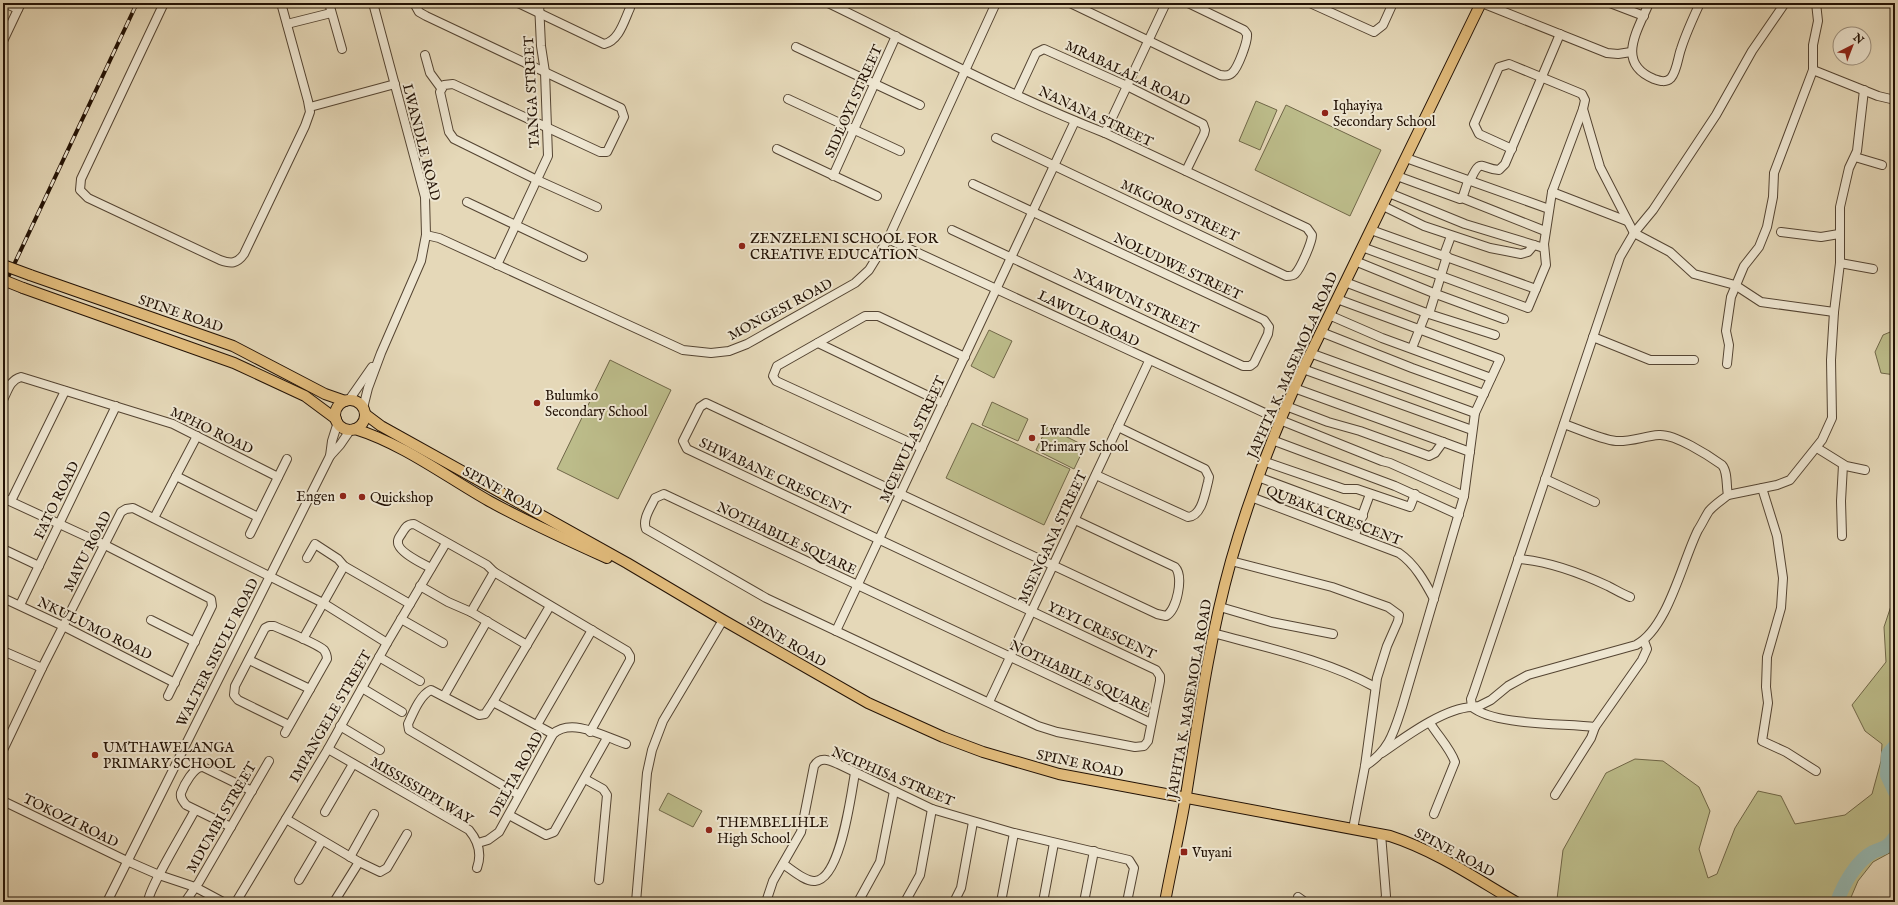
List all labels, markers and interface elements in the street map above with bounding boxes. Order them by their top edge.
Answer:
north arrow [1832,26,1872,66]
text: N [1849,30,1867,48]
street label: TANGA STREET [520,35,544,149]
street label: MRABALALA ROAD [1062,37,1193,111]
street label: SIDLOYI STREET [821,41,887,161]
street label: LWANDLE ROAD [398,82,444,203]
street label: NANANA STREET [1035,82,1156,152]
place label: Iqhayiya Secondary School [1333,97,1436,131]
marker: Iqhayiya Secondary School [1320,108,1330,118]
street label: MKGORO STREET [1118,176,1242,246]
street label: NOLUDWE STREET [1111,229,1245,305]
place label: ZENZELENI SCHOOL FOR CREATIVE EDUCATION [750,230,938,264]
marker: ZENZELENI SCHOOL FOR CREATIVE EDUCATION [737,241,747,251]
street label: NXAWUNI STREET [1070,265,1202,339]
street label: JAPHTA K. MASEMOLA ROAD [1243,269,1342,463]
street label: MONGESI ROAD [725,275,836,345]
street label: LAWULO ROAD [1035,286,1142,351]
street label: SPINE ROAD [136,291,225,337]
street label: MCEWULA STREET [876,372,951,506]
place label: Bulumko Secondary School [545,387,648,421]
marker: Bulumko Secondary School [532,398,542,408]
street label: MPHO ROAD [167,403,256,459]
place label: Lwandle Primary School [1040,422,1129,456]
marker: Lwandle Primary School [1027,433,1037,443]
street label: SHWABANE CRESCENT [696,434,854,520]
street label: FATO ROAD [30,458,84,542]
street label: SPINE ROAD [459,463,546,521]
street label: MSENGANA STREET [1014,467,1092,607]
street label: QUBAKA CRESCENT [1263,482,1405,550]
place label: Engen [296,488,336,506]
place label: Quickshop [370,489,434,507]
marker: Engen [338,491,348,501]
marker: Quickshop [357,492,367,502]
street label: NOTHABILE SQUARE [714,499,860,579]
street label: MAVU ROAD [60,508,116,595]
street label: WALTER SISULU ROAD [173,575,263,730]
street label: NKULUMO ROAD [34,593,155,664]
street label: YEYI CRESCENT [1044,598,1159,664]
street label: JAPHTA K. MASEMOLA ROAD [1163,598,1216,802]
street label: SPINE ROAD [744,612,829,672]
street label: NOTHABILE SQUARE [1007,637,1153,717]
street label: IMPANGELE STREET [286,647,376,786]
street label: DELTA ROAD [486,729,548,820]
place label: UMTHAWELANGA PRIMARY SCHOOL [103,739,235,773]
street label: NCIPHISA STREET [829,743,957,811]
street label: SPINE ROAD [1035,746,1125,782]
marker: UMTHAWELANGA PRIMARY SCHOOL [90,750,100,760]
street label: MISSISSIPPI WAY [367,753,477,829]
street label: MDUMBI STREET [183,758,261,876]
street label: TOKOZI ROAD [20,790,121,852]
place label: THEMBELIHLE High School [717,814,829,848]
street label: SPINE ROAD [1411,824,1498,882]
marker: THEMBELIHLE High School [704,825,714,835]
place label: Vuyani [1191,844,1232,862]
marker: Vuyani [1179,847,1189,857]

